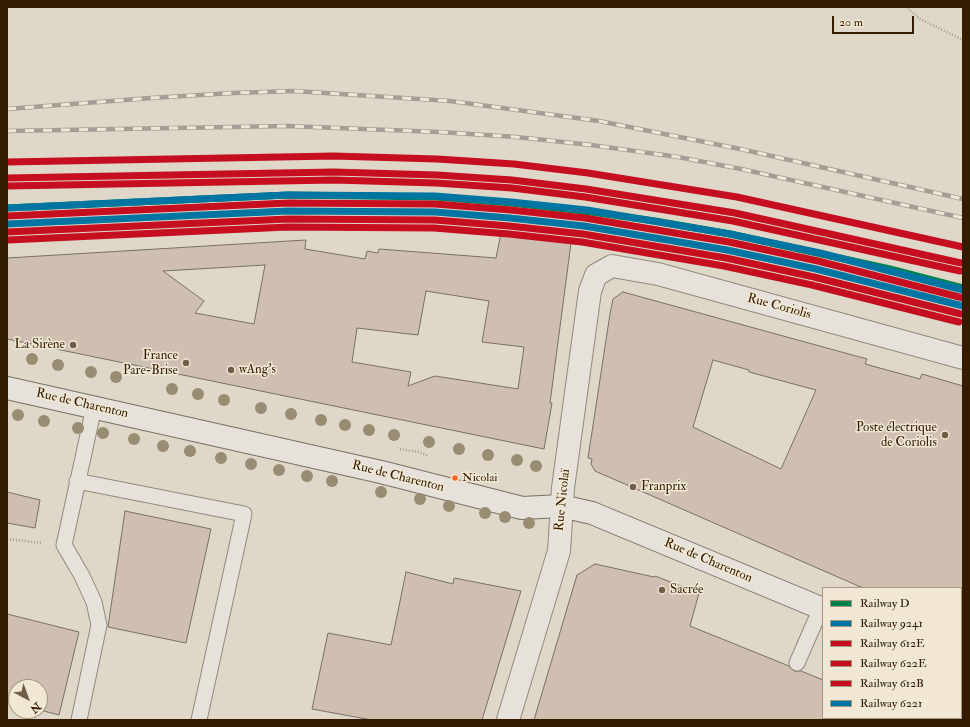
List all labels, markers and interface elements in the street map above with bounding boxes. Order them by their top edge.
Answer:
scale bar [834,8,916,34]
text: 20 m [839,15,863,30]
street label: Rue Coriolis [745,291,813,323]
place label: La Sirène [14,337,65,353]
marker: La Sirène [68,340,78,350]
place label: France Pare-Brise [123,348,178,379]
marker: France Pare-Brise [181,358,191,368]
place label: wAng’s [239,362,276,378]
marker: wAng’s [226,365,236,375]
street label: Rue de Charenton [34,386,130,422]
place label: Poste électrique de Coriolis [856,420,937,451]
marker: Poste électrique de Coriolis [940,430,950,440]
street label: Rue de Charenton [350,458,446,496]
street label: Rue Nicolaï [552,468,574,532]
place label: Nicolai [462,471,498,485]
marker: Nicolai [450,473,460,483]
place label: Franprix [641,479,686,495]
marker: Franprix [628,482,638,492]
street label: Rue de Charenton [662,535,754,587]
place label: Sacrée [670,582,703,598]
marker: Sacrée [657,585,667,595]
legend [822,587,962,719]
text: Railway D [860,596,909,611]
text: Railway 9241 [860,616,923,631]
text: Railway 612E [860,636,925,651]
text: Railway 622E [860,656,927,671]
text: Railway 612B [860,676,924,691]
north arrow [8,679,48,719]
text: Railway 6221 [860,696,922,711]
text: N [28,700,44,716]

